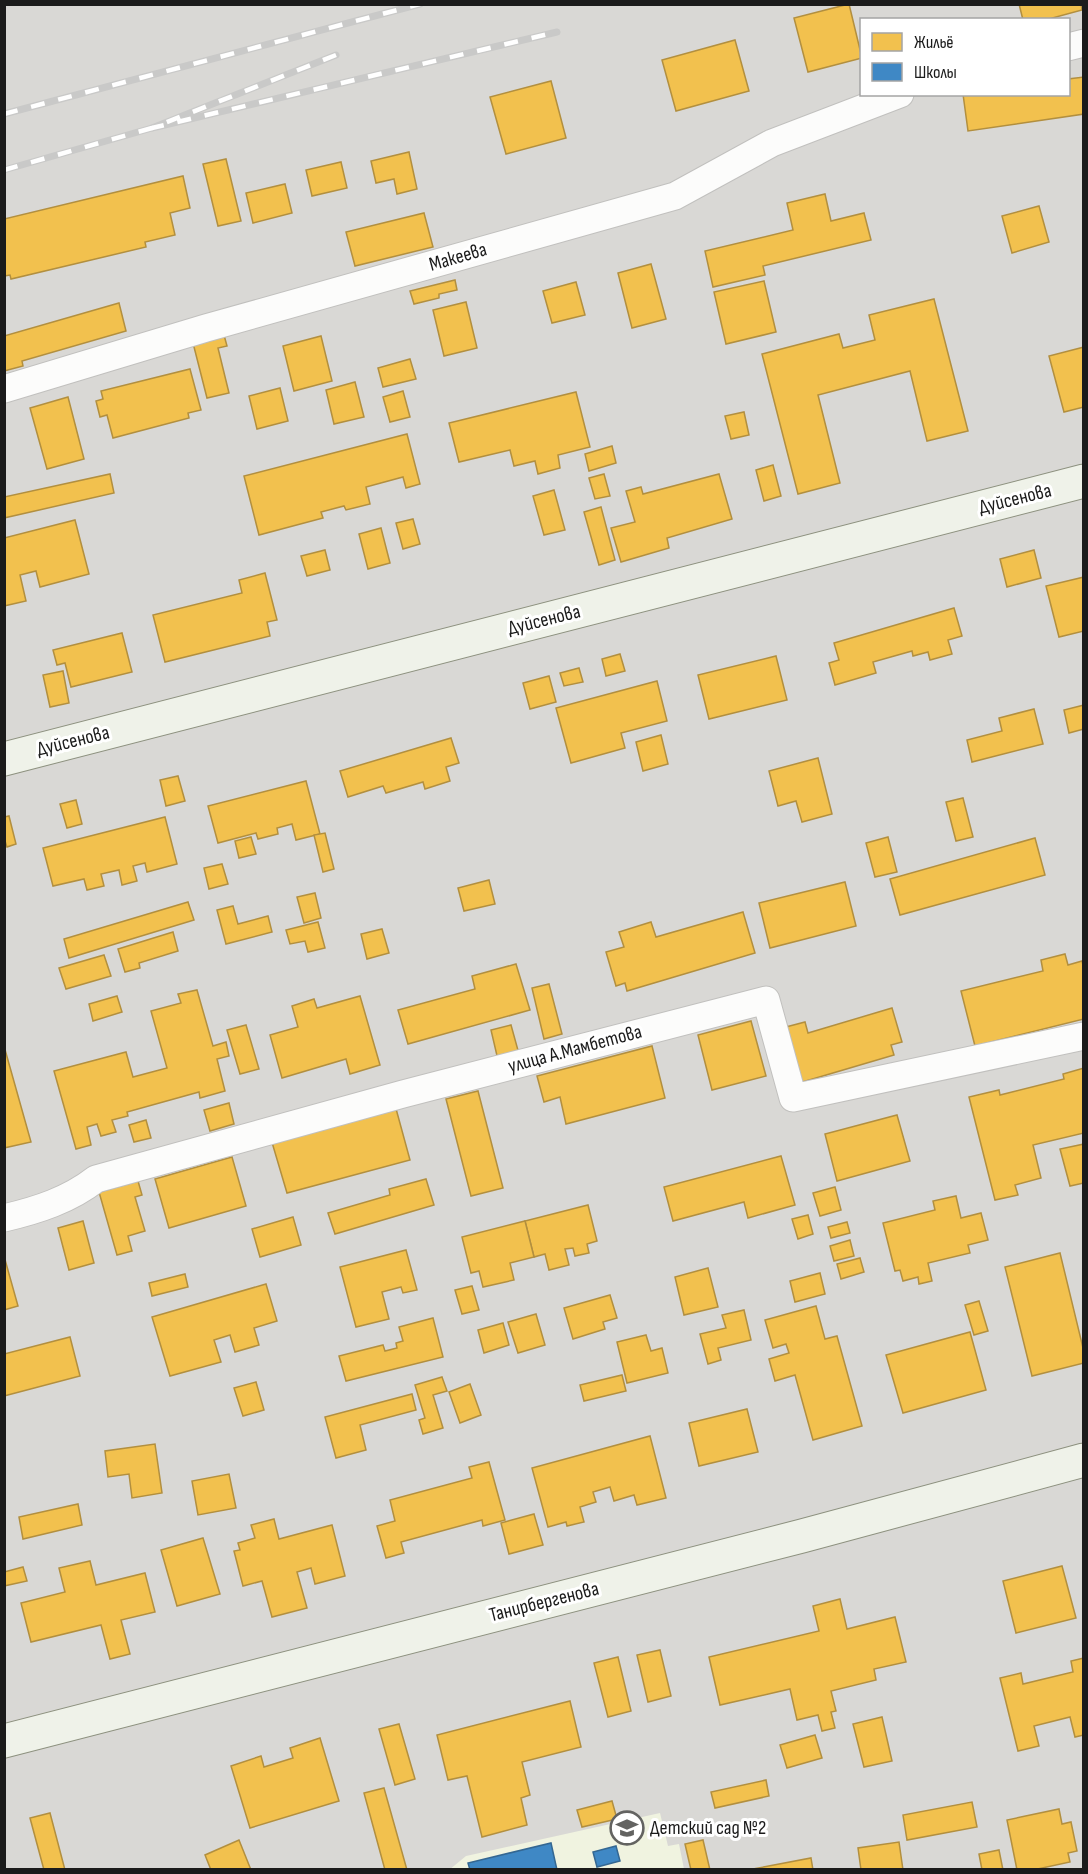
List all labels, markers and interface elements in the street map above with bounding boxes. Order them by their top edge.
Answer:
legend [860,18,1070,96]
text: Жильё [914,32,954,53]
text: Школы [914,62,957,83]
street label: Макеева [426,237,490,277]
street label: Дуйсенова [976,478,1054,520]
street label: Дуйсенова [505,599,583,641]
street label: Дуйсенова [34,720,112,762]
street label: улица А.Мамбетова [505,1020,645,1078]
street label: Танирбергенова [487,1577,601,1627]
school or university icon: Детский сад №2 [609,1810,645,1846]
place label: Детский сад №2 [650,1816,766,1840]

